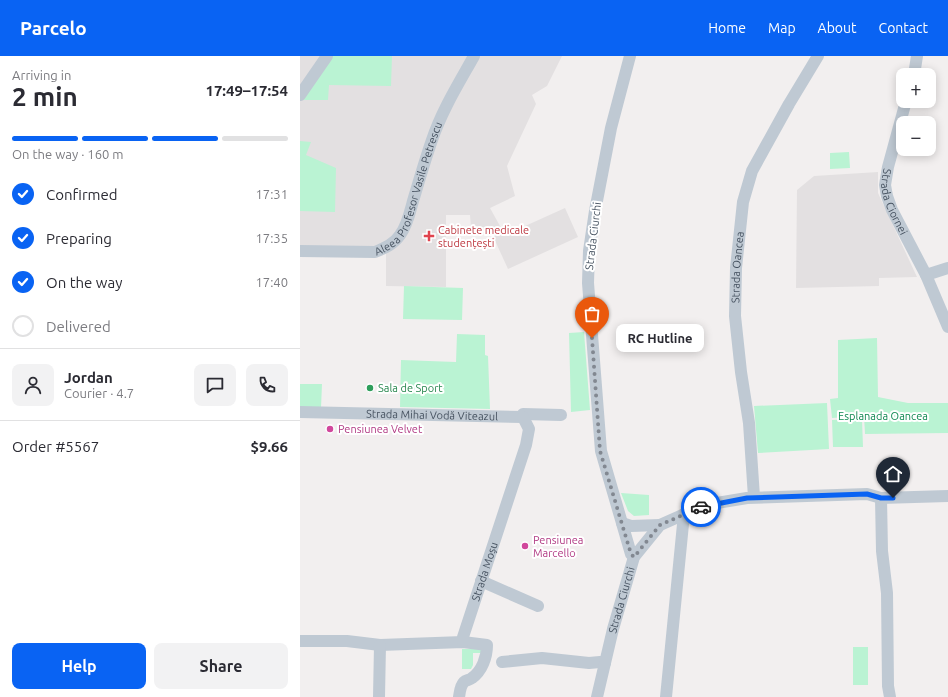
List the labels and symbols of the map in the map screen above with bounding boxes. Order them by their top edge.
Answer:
street label: Aleea Profesor Vasile Petrescu [373,120,444,258]
street label: Strada Ciornei [879,168,910,237]
street label: Strada Ciurchi [583,201,603,271]
place label: Cabinete medicale studențești [438,224,529,249]
marker: Cabinete medicale studențești [423,230,435,242]
street label: Strada Oancea [729,231,746,303]
pin [575,297,609,338]
callout: RC Hutline [616,324,704,352]
place label: Sala de Sport [378,382,443,394]
marker: Sala de Sport [365,383,375,393]
street label: Strada Mihai Vodă Viteazul [366,407,498,422]
park label: Esplanada Oancea [838,410,928,422]
place label: Pensiunea Velvet [338,423,423,435]
marker: Pensiunea Velvet [325,424,335,434]
pin [876,457,910,498]
courier [681,487,721,527]
place label: Pensiunea Marcello [533,534,583,559]
street label: Strada Moșu [469,540,500,603]
marker: Pensiunea Marcello [520,541,530,551]
street label: Strada Ciurchi [606,565,637,634]

